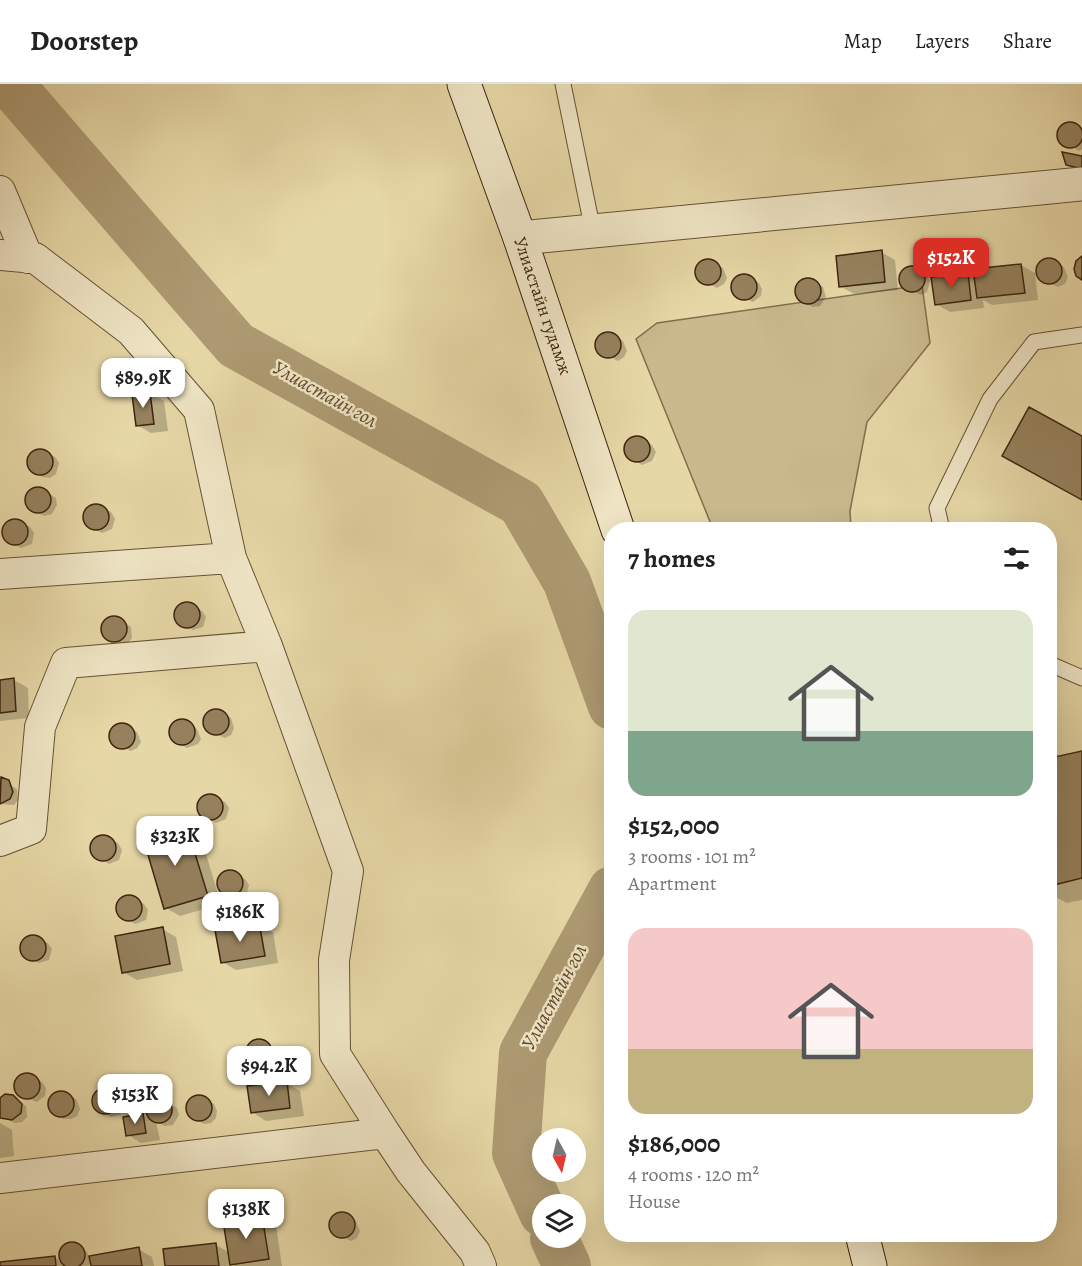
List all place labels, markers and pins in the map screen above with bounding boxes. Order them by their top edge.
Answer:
pin: $152K [909,238,993,289]
pin: $89.9K [94,358,192,409]
pin: $323K [133,816,217,867]
pin: $186K [198,892,282,943]
pin: $94.2K [220,1046,318,1097]
pin: $153K [93,1074,177,1125]
pin: $138K [204,1189,288,1240]

